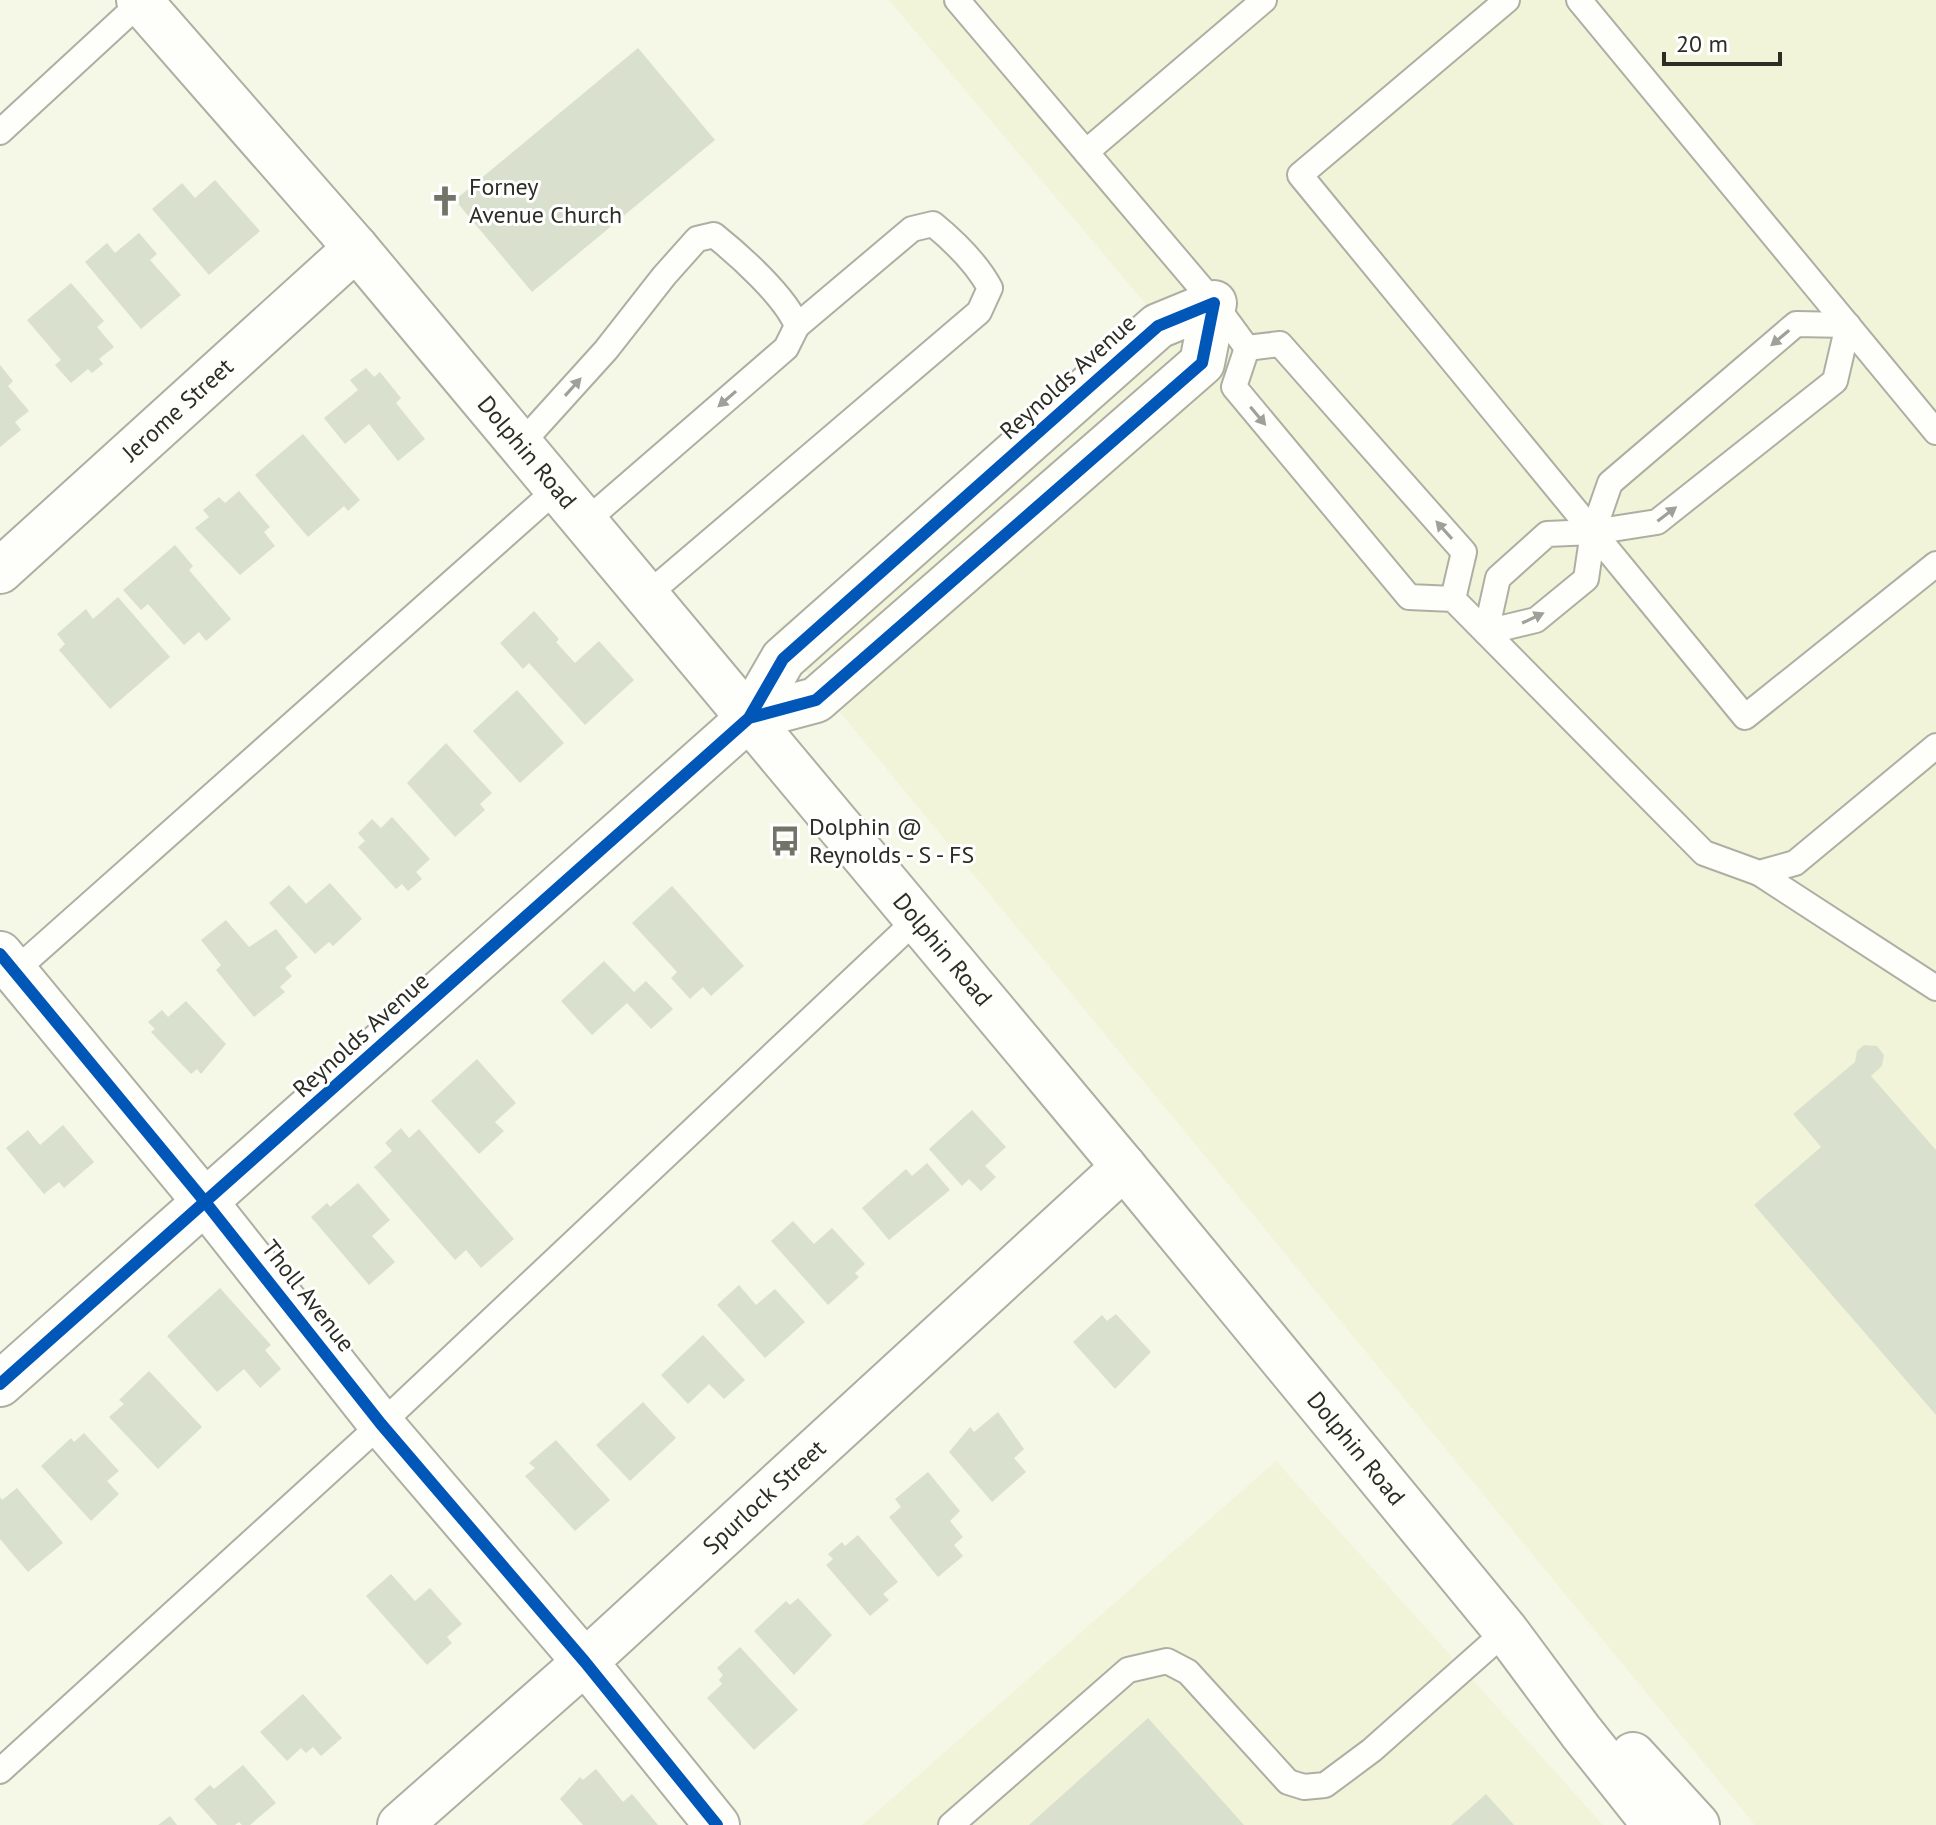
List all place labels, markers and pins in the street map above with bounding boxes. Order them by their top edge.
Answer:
place label: Forney Avenue Church [469,171,622,230]
church icon: Forney Avenue Church [428,184,462,218]
place label: Dolphin @ Reynolds - S - FS [809,811,974,870]
bus stop icon: Dolphin @ Reynolds - S - FS [768,824,802,858]

